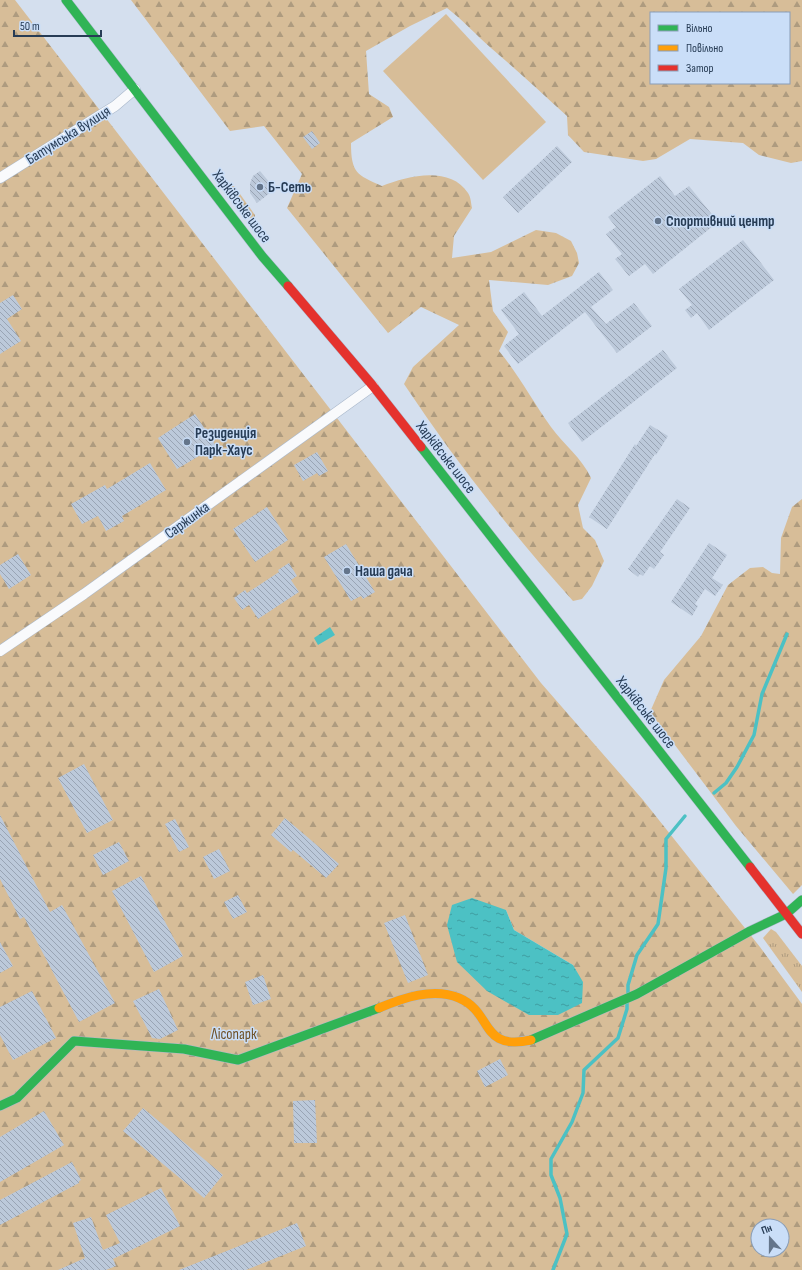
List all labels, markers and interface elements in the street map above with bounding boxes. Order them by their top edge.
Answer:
scale bar [14,12,101,38]
legend [650,12,790,84]
text: 50 m [20,19,40,34]
text: Вільно [686,21,712,36]
text: Повільно [686,41,723,56]
text: Затор [686,61,714,76]
street label: Батумська вулиця [22,102,114,169]
street label: Харківське шосе [207,165,275,247]
place label: Б-Сеть [268,178,311,197]
marker: Б-Сеть [255,182,265,192]
place label: Спортивний центр [666,212,775,231]
marker: Спортивний центр [653,216,663,226]
street label: Харківське шосе [411,417,480,497]
place label: Резиденція Парк-Хаус [195,424,256,460]
marker: Резиденція Парк-Хаус [182,437,192,447]
street label: Саржинка [161,498,214,543]
place label: Наша дача [355,562,413,581]
marker: Наша дача [342,566,352,576]
street label: Харківське шосе [611,672,680,752]
park label: Лісопарк [210,1025,257,1044]
north arrow [750,1218,790,1258]
text: Пн [759,1221,774,1237]

